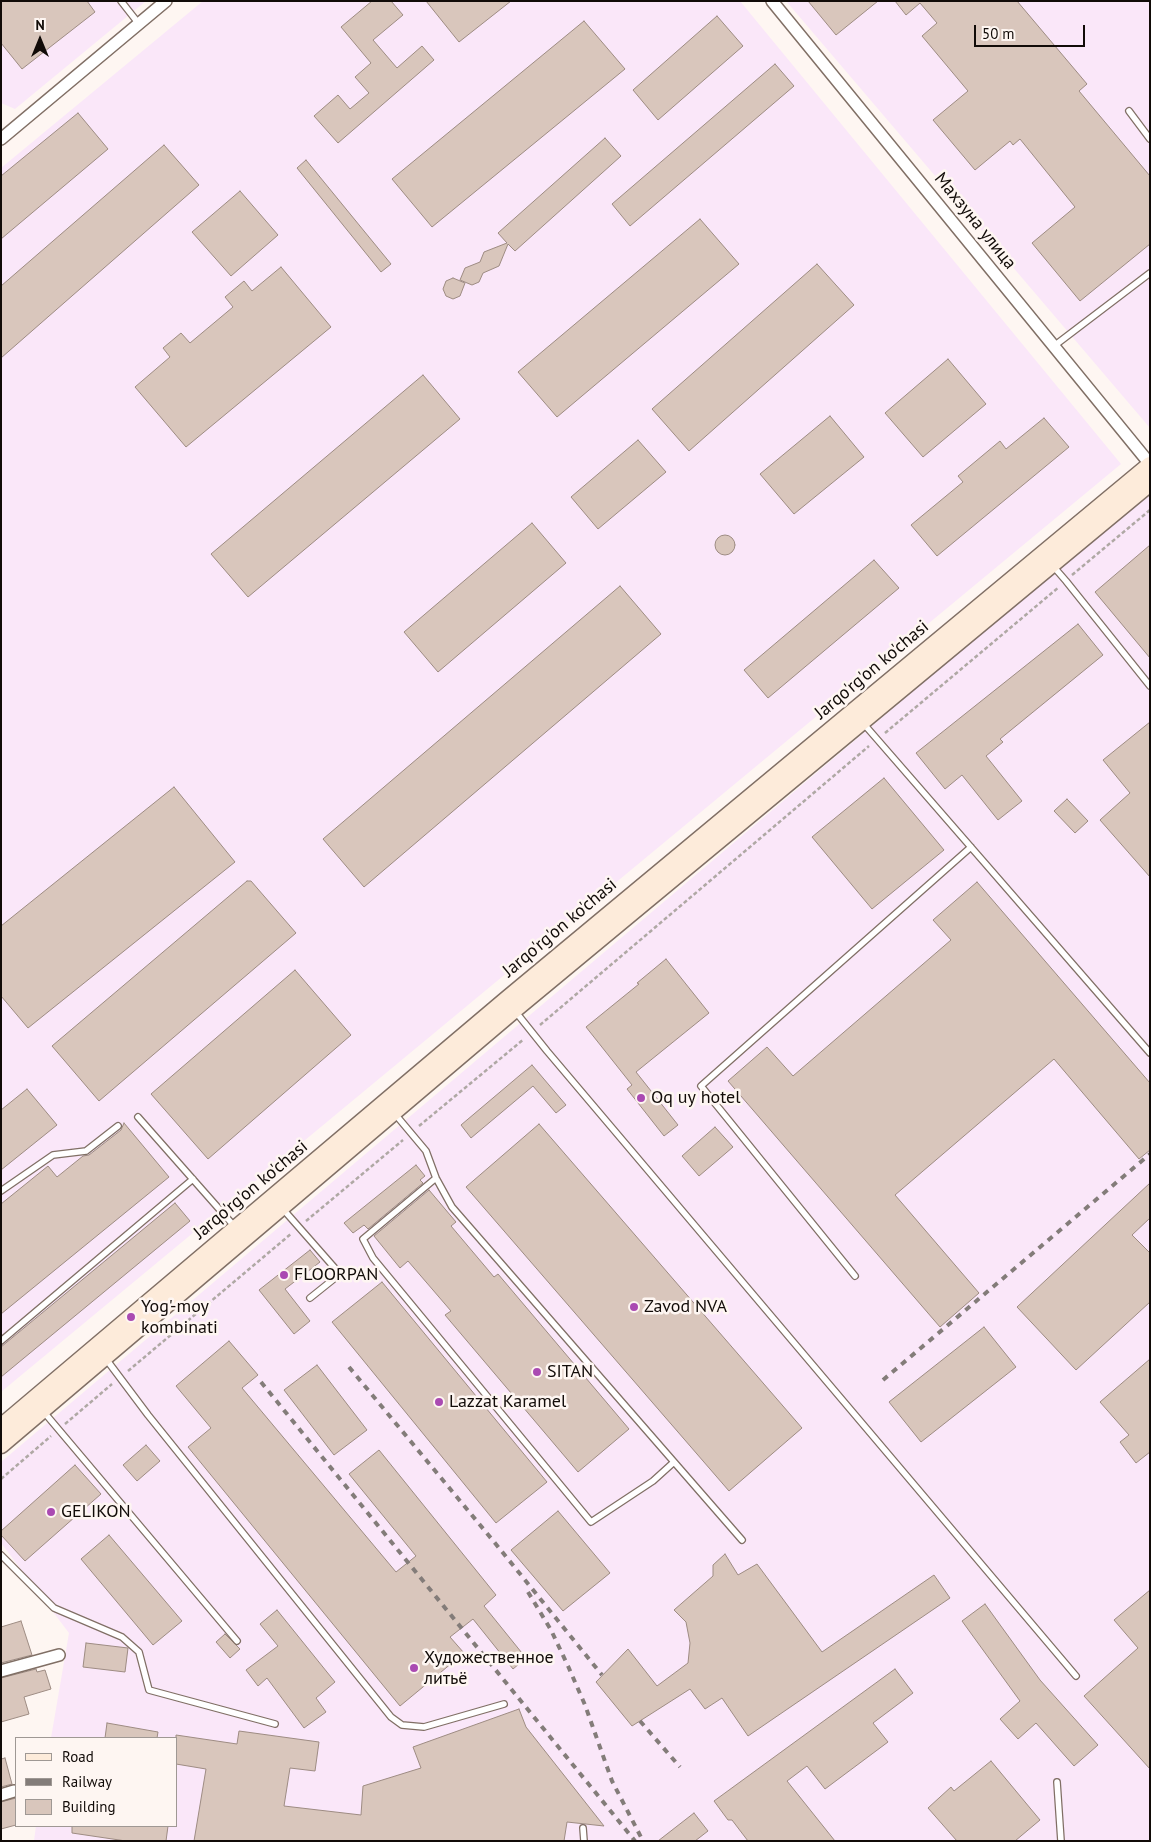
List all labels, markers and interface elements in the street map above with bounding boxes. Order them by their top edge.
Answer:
north arrow [15,15,65,65]
scale bar [976,15,1087,47]
text: N [35,16,45,34]
text: 50 m [982,24,1015,43]
street label: Махзуна улица [929,168,1021,274]
street label: Jarqo'rg'on ko'chasi [811,616,933,724]
street label: Jarqo'rg'on ko'chasi [499,874,621,982]
place label: Oq uy hotel [651,1087,740,1109]
marker: Oq uy hotel [635,1092,647,1104]
street label: Jarqo'rg'on ko'chasi [190,1136,312,1244]
place label: FLOORPAN [294,1264,378,1286]
marker: FLOORPAN [278,1269,290,1281]
place label: Yog'-moy kombinati [141,1296,218,1338]
place label: Zavod NVA [644,1296,727,1318]
marker: Zavod NVA [628,1301,640,1313]
marker: Yog'-moy kombinati [125,1311,137,1323]
place label: SITAN [547,1361,593,1383]
marker: SITAN [531,1366,543,1378]
place label: Lazzat Karamel [449,1391,566,1413]
marker: Lazzat Karamel [433,1396,445,1408]
place label: GELIKON [61,1501,131,1523]
marker: GELIKON [45,1506,57,1518]
place label: Художественное литьё [424,1647,554,1690]
marker: Художественное литьё [408,1662,420,1674]
legend [15,1737,178,1827]
text: Road [62,1747,94,1766]
text: Railway [62,1772,112,1791]
text: Building [62,1797,116,1816]

